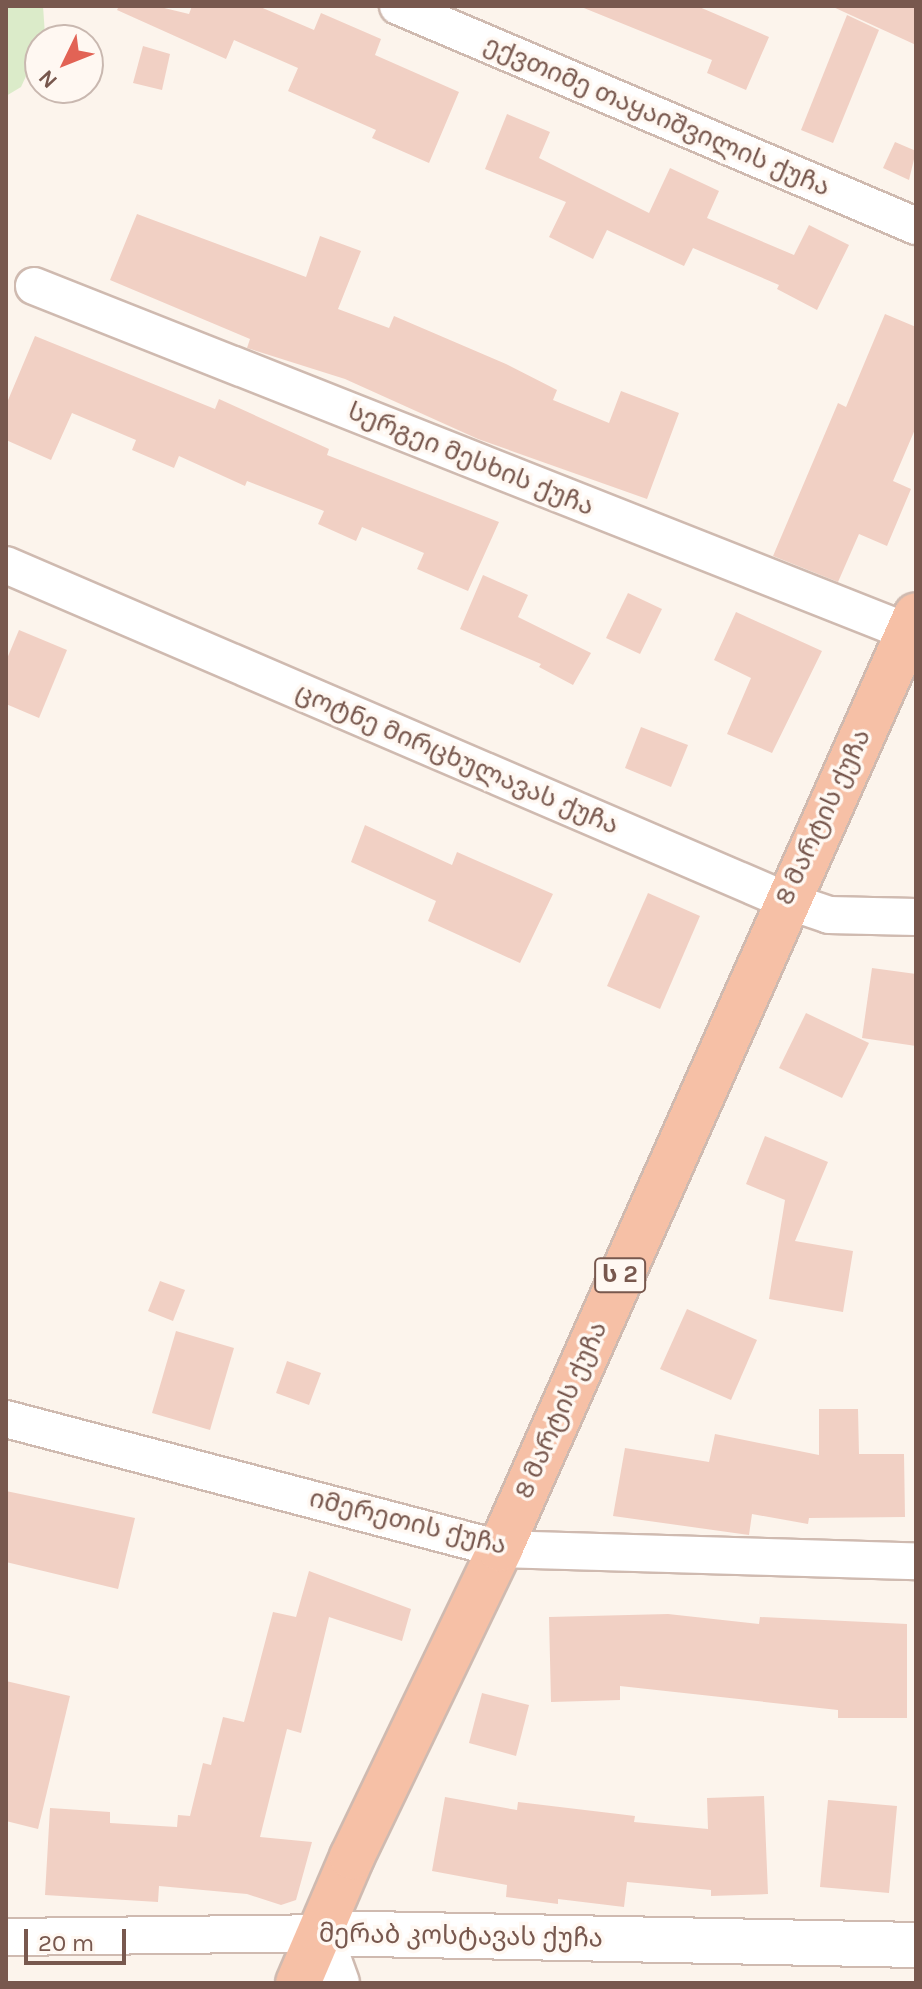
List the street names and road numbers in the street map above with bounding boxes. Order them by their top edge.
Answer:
street label: ექვთიმე თაყაიშვილის ქუჩა [479,29,835,203]
street label: სერგეი მესხის ქუჩა [343,395,599,523]
street label: ცოტნე მირცხულავას ქუჩა [291,677,623,841]
street label: 8 მარტის ქუჩა [769,724,877,910]
road number: ს 2 [594,1255,646,1295]
street label: 8 მარტის ქუჩა [508,1317,614,1503]
street label: იმერეთის ქუჩა [306,1482,510,1562]
street label: მერაბ კოსტავას ქუჩა [319,1918,603,1954]

